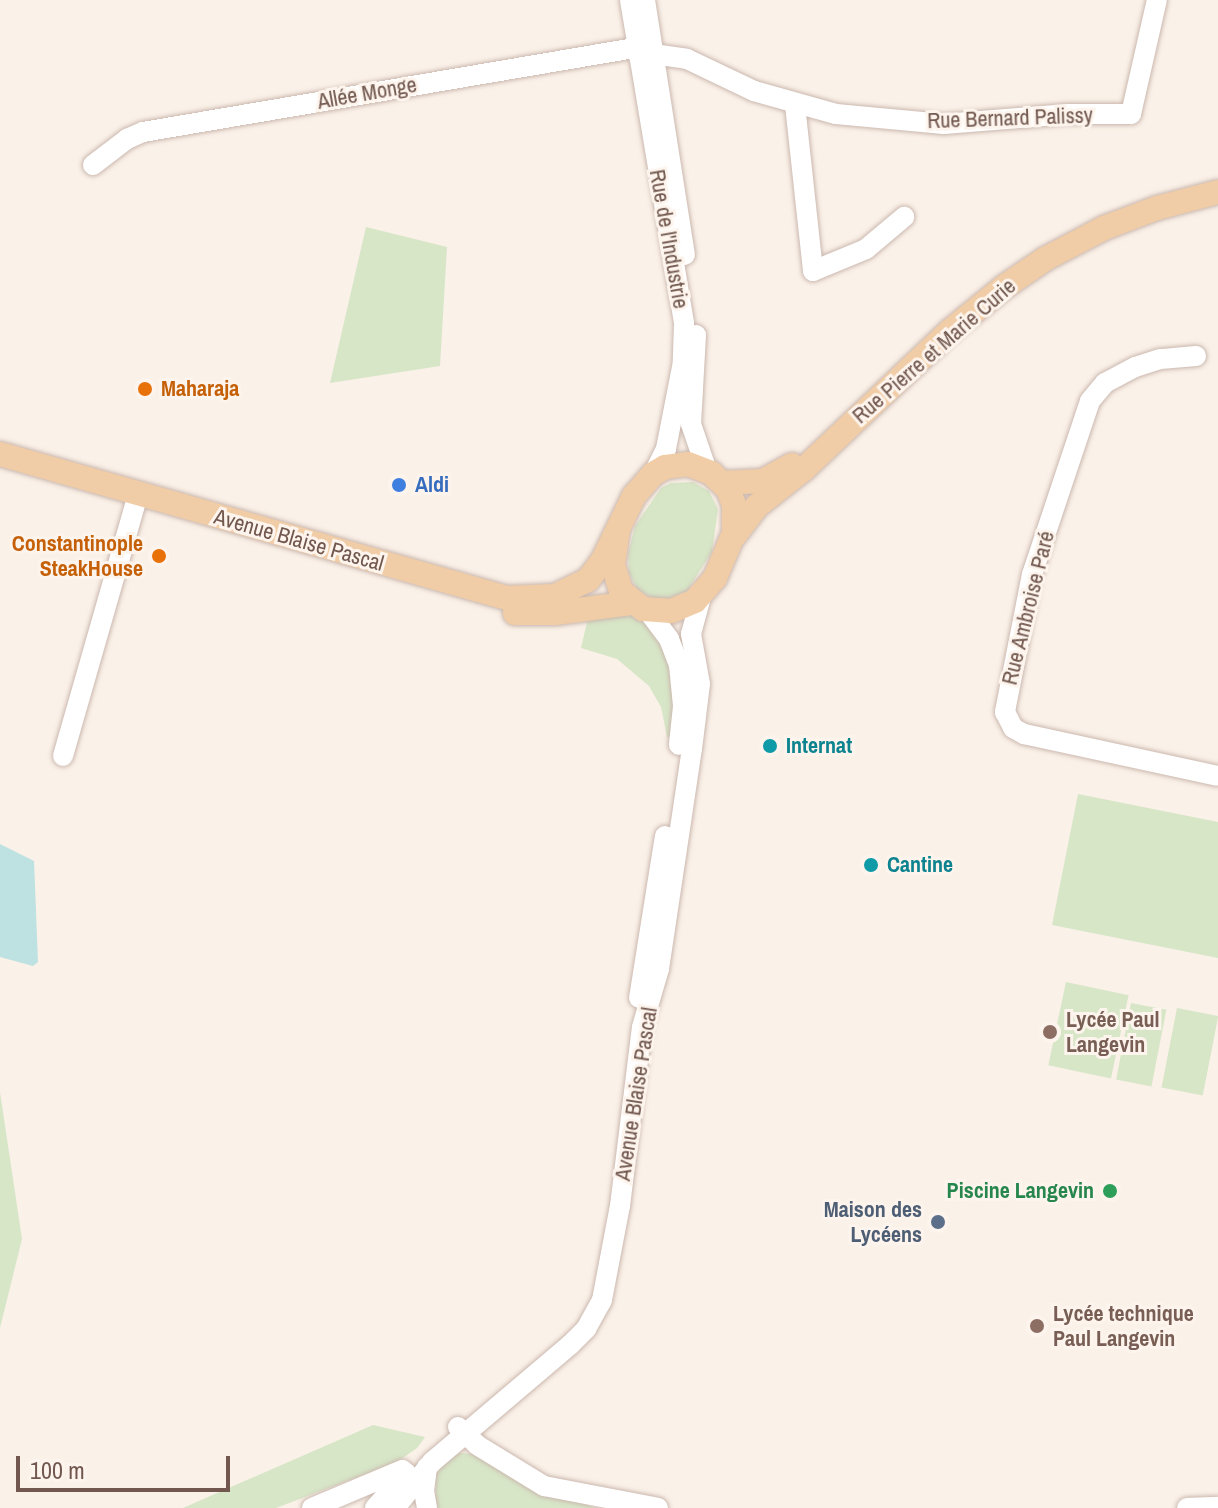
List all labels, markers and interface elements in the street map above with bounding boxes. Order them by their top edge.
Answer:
street label: Allée Monge [315,71,419,115]
street label: Rue Bernard Palissy [927,102,1093,134]
street label: Rue de l'Industrie [644,167,694,311]
street label: Rue Pierre et Marie Curie [847,273,1021,429]
place label: Maharaja [161,376,239,402]
marker: Maharaja [136,380,154,398]
place label: Aldi [415,472,449,498]
marker: Aldi [390,476,408,494]
street label: Avenue Blaise Pascal [211,503,387,577]
street label: Rue Ambroise Paré [996,528,1060,688]
place label: Constantinople SteakHouse [12,530,143,582]
marker: Constantinople SteakHouse [150,547,168,565]
place label: Internat [786,733,852,759]
marker: Internat [761,737,779,755]
place label: Cantine [887,852,953,878]
marker: Cantine [862,856,880,874]
street label: Avenue Blaise Pascal [609,1005,663,1183]
place label: Lycée Paul Langevin [1066,1006,1160,1058]
marker: Lycée Paul Langevin [1041,1023,1059,1041]
place label: Piscine Langevin [947,1178,1094,1204]
marker: Piscine Langevin [1101,1182,1119,1200]
place label: Maison des Lycéens [824,1196,922,1248]
marker: Maison des Lycéens [929,1213,947,1231]
place label: Lycée technique Paul Langevin [1053,1300,1194,1352]
marker: Lycée technique Paul Langevin [1028,1317,1046,1335]
scale bar [20,1440,234,1490]
text: 100 m [30,1454,85,1486]

